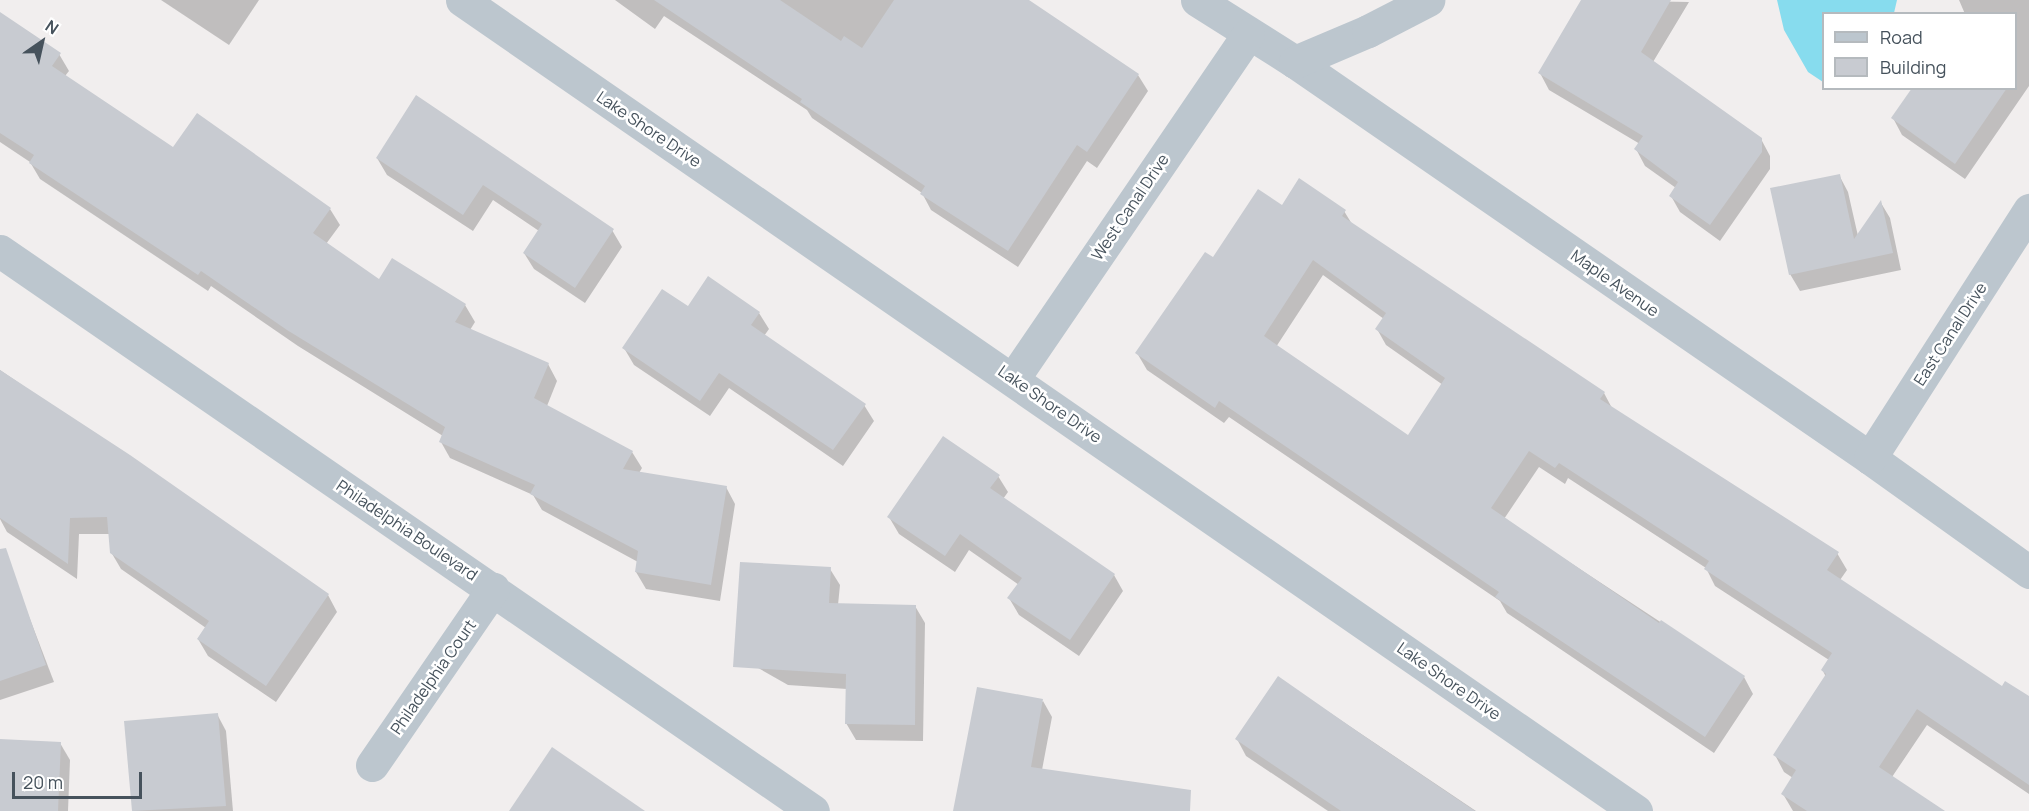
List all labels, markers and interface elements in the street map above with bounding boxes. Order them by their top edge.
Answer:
north arrow [12,12,72,72]
legend [1822,12,2017,90]
text: N [41,15,63,39]
text: Road [1880,25,1923,49]
text: Building [1880,55,1946,79]
street label: Lake Shore Drive [593,87,705,171]
street label: West Canal Drive [1087,150,1173,264]
street label: Maple Avenue [1567,246,1663,320]
street label: East Canal Drive [1910,279,1990,389]
street label: Lake Shore Drive [995,361,1105,447]
street label: Philadelphia Boulevard [333,476,481,584]
street label: Philadelphia Court [386,616,480,738]
street label: Lake Shore Drive [1394,638,1504,724]
scale bar [15,760,146,798]
text: 20 m [23,770,63,794]

